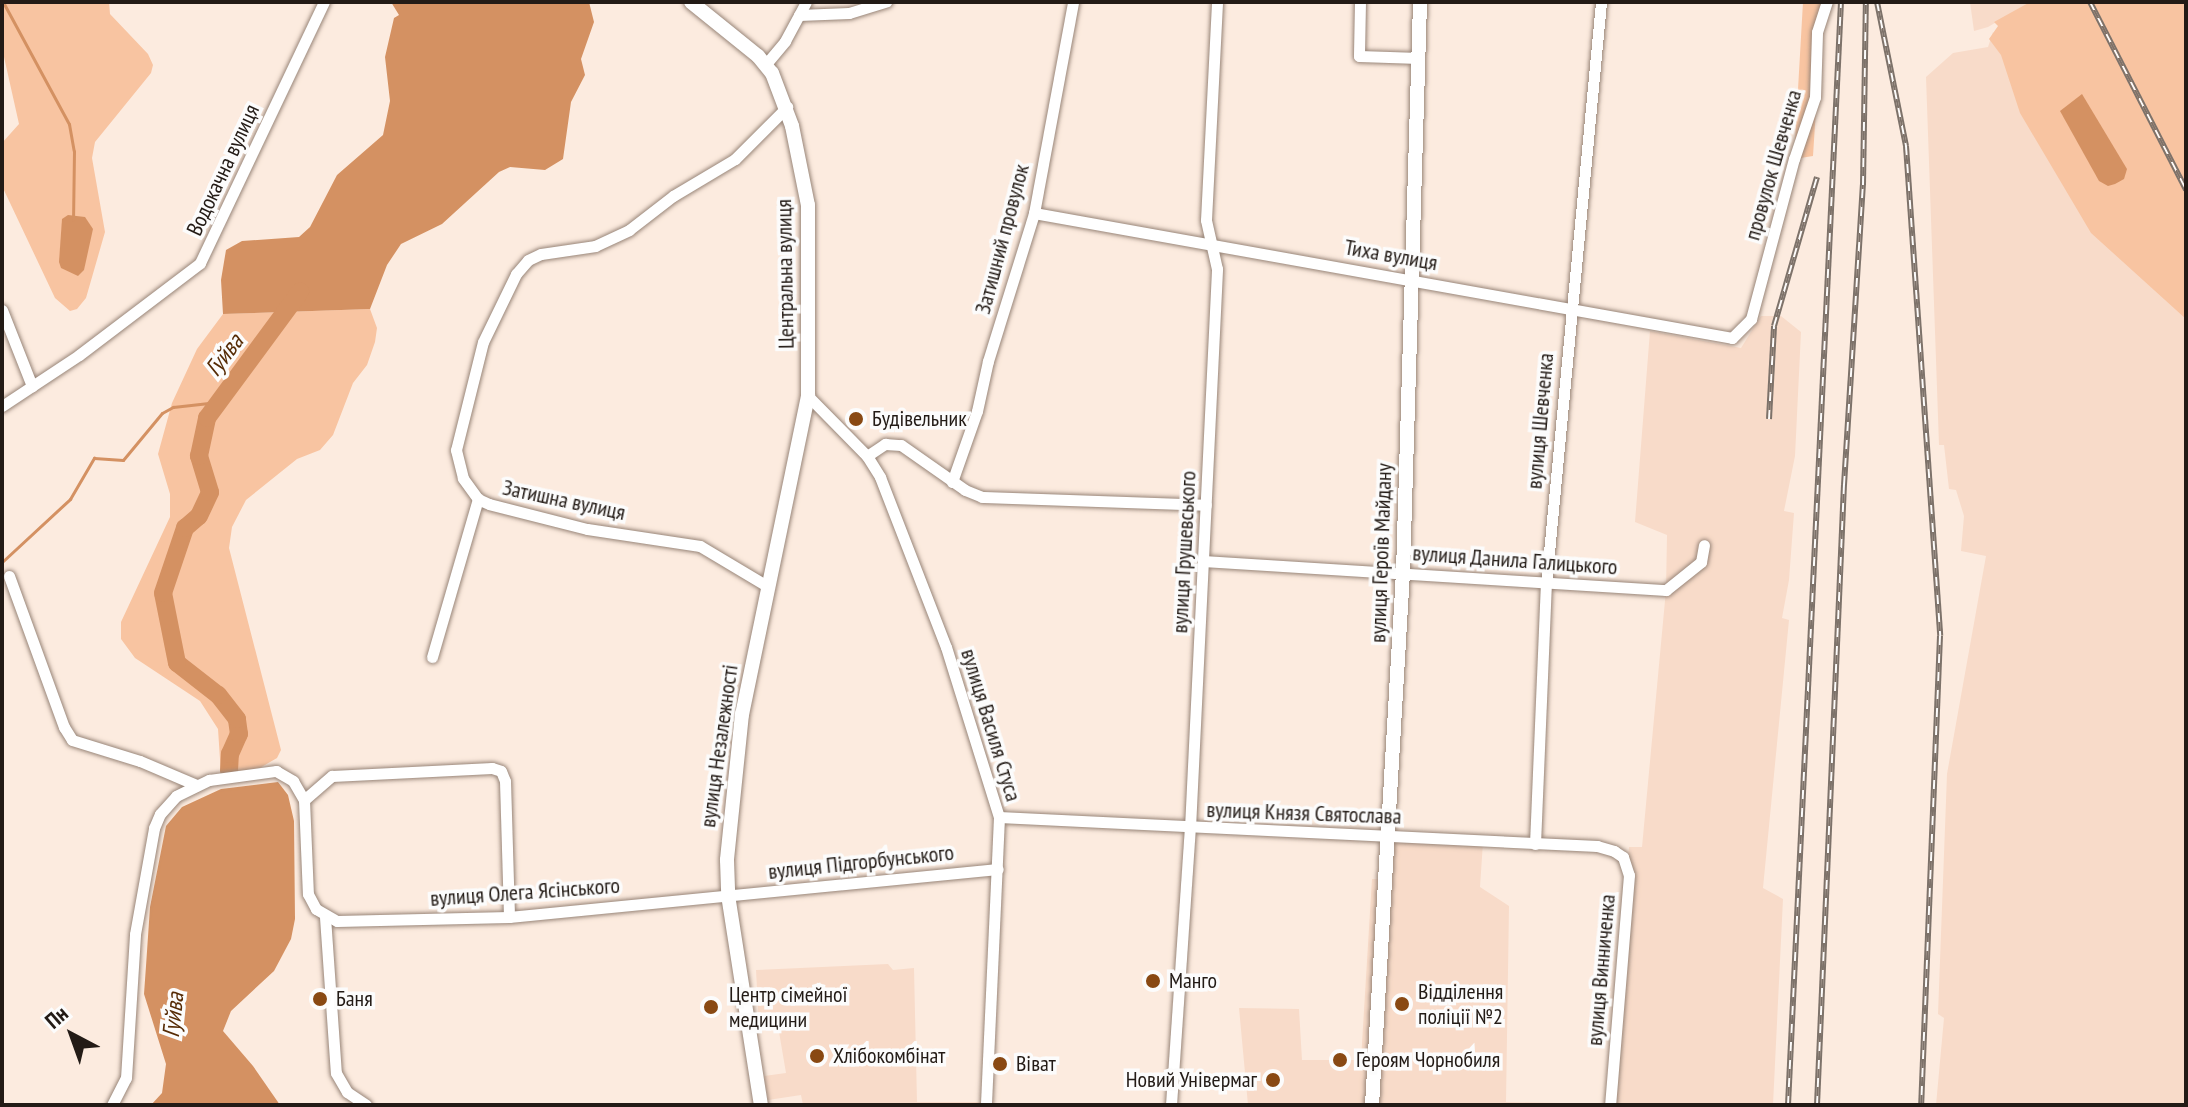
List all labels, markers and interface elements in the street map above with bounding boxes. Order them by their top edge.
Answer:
street label: провулок Шевченка [1739,87,1807,243]
street label: Водокачна вулиця [181,100,265,240]
street label: Затишний провулок [969,161,1035,317]
street label: Центральна вулиця [770,199,800,349]
street label: Тиха вулиця [1343,234,1439,276]
water label: Гуйва [199,328,249,382]
street label: вулиця Шевченка [1521,352,1559,490]
place label: Будівельник [872,406,967,432]
marker: Будівельник [847,410,865,428]
street label: вулиця Героїв Майдану [1365,463,1397,643]
street label: вулиця Грушевського [1167,470,1201,634]
street label: Затишна вулиця [500,474,628,526]
street label: вулиця Данила Галицького [1412,540,1618,580]
street label: вулиця Василя Стуса [955,646,1027,804]
street label: вулиця Незалежності [695,663,743,829]
street label: вулиця Князя Святослава [1206,796,1402,830]
street label: вулиця Підгорбунського [767,839,955,885]
street label: вулиця Олега Ясінського [429,872,621,912]
street label: вулиця Винниченка [1581,893,1621,1047]
place label: Манго [1169,968,1217,994]
marker: Манго [1144,972,1162,990]
place label: Відділення поліції №2 [1418,978,1503,1030]
place label: Центр сімейної медицини [729,981,848,1032]
place label: Баня [336,986,373,1012]
marker: Баня [311,990,329,1008]
water label: Гуйва [156,991,190,1039]
north arrow [32,995,112,1075]
marker: Відділення поліції №2 [1393,995,1411,1013]
marker: Центр сімейної медицини [700,996,722,1018]
text: Пн [39,999,73,1034]
place label: Хлібокомбінат [833,1043,945,1069]
marker: Хлібокомбінат [808,1047,826,1065]
place label: Героям Чорнобиля [1356,1047,1500,1073]
place label: Віват [1016,1051,1056,1077]
marker: Героям Чорнобиля [1331,1051,1349,1069]
marker: Віват [991,1055,1009,1073]
place label: Новий Універмаг [1125,1067,1257,1093]
marker: Новий Універмаг [1264,1071,1282,1089]

